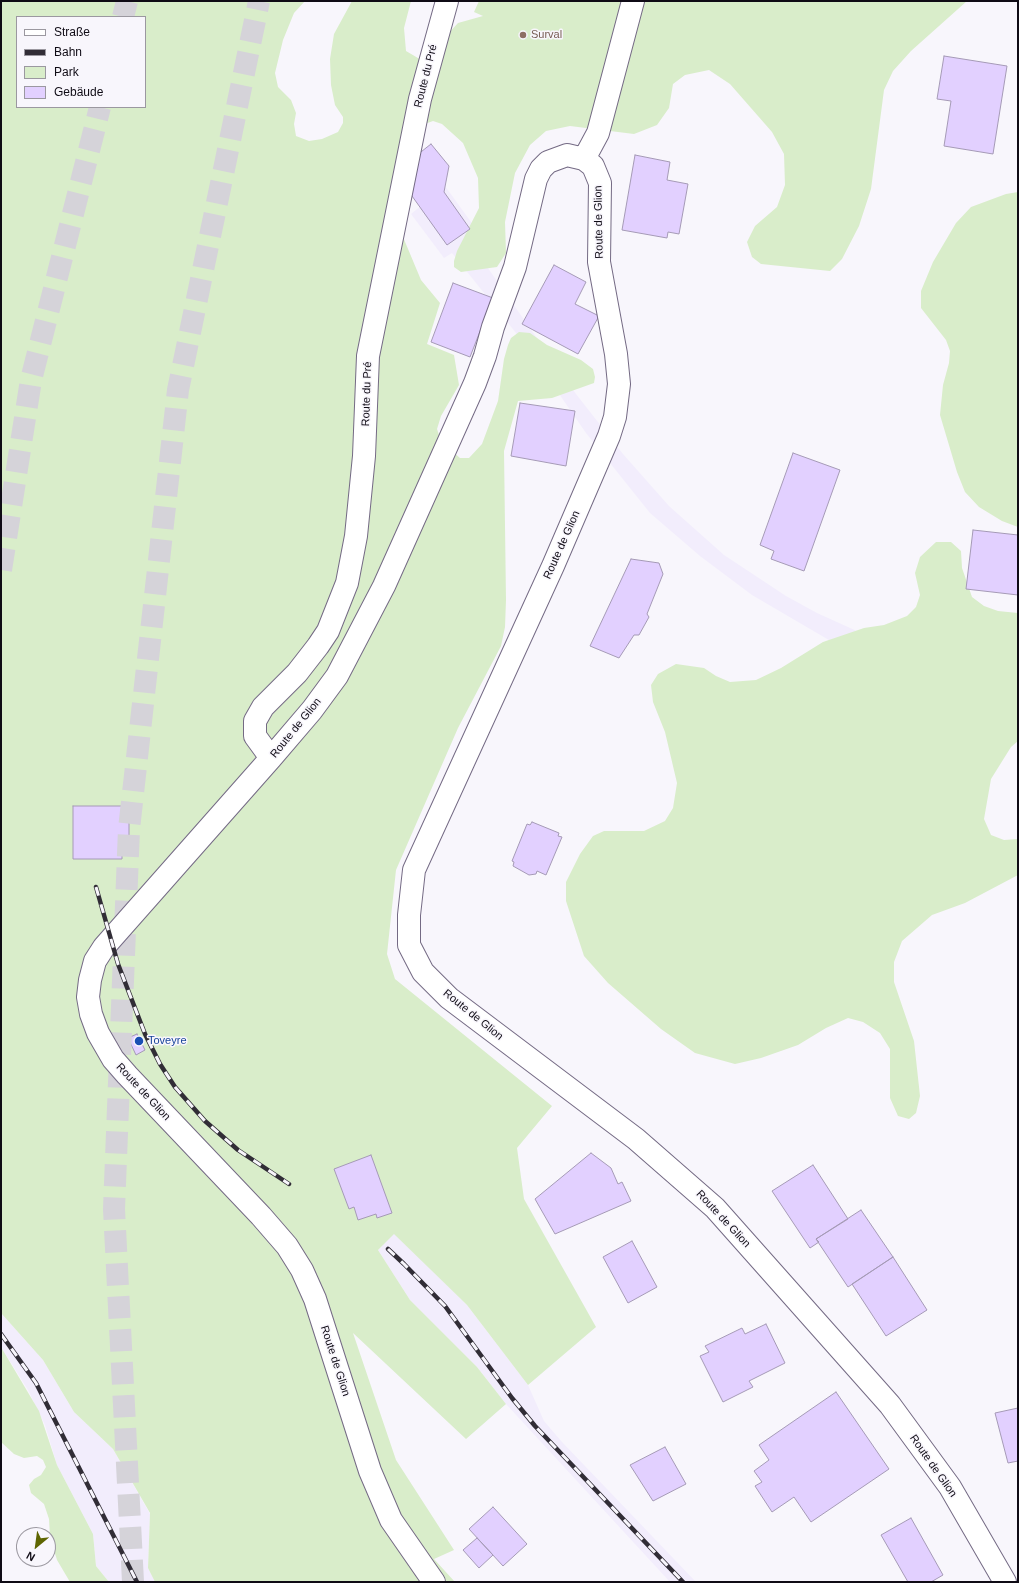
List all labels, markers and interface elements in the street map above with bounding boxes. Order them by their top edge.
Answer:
legend [16,16,146,108]
text: Straße [54,25,90,39]
place label: Surval [531,28,562,42]
marker: Surval [518,30,528,40]
street label: Route du Pré [412,43,440,109]
text: Bahn [54,45,82,59]
text: Park [54,65,79,79]
text: Gebäude [54,85,103,99]
street label: Route de Glion [592,185,606,259]
street label: Route du Pré [359,361,375,427]
street label: Route de Glion [541,509,583,581]
street label: Route de Glion [268,695,324,761]
street label: Route de Glion [440,987,506,1043]
place label: Toveyre [148,1034,187,1048]
marker: Toveyre [133,1035,145,1047]
street label: Route de Glion [113,1061,173,1123]
street label: Route de Glion [693,1188,753,1250]
street label: Route de Glion [317,1324,353,1398]
street label: Route de Glion [907,1432,959,1500]
north arrow [16,1527,56,1567]
text: N [24,1549,37,1564]

